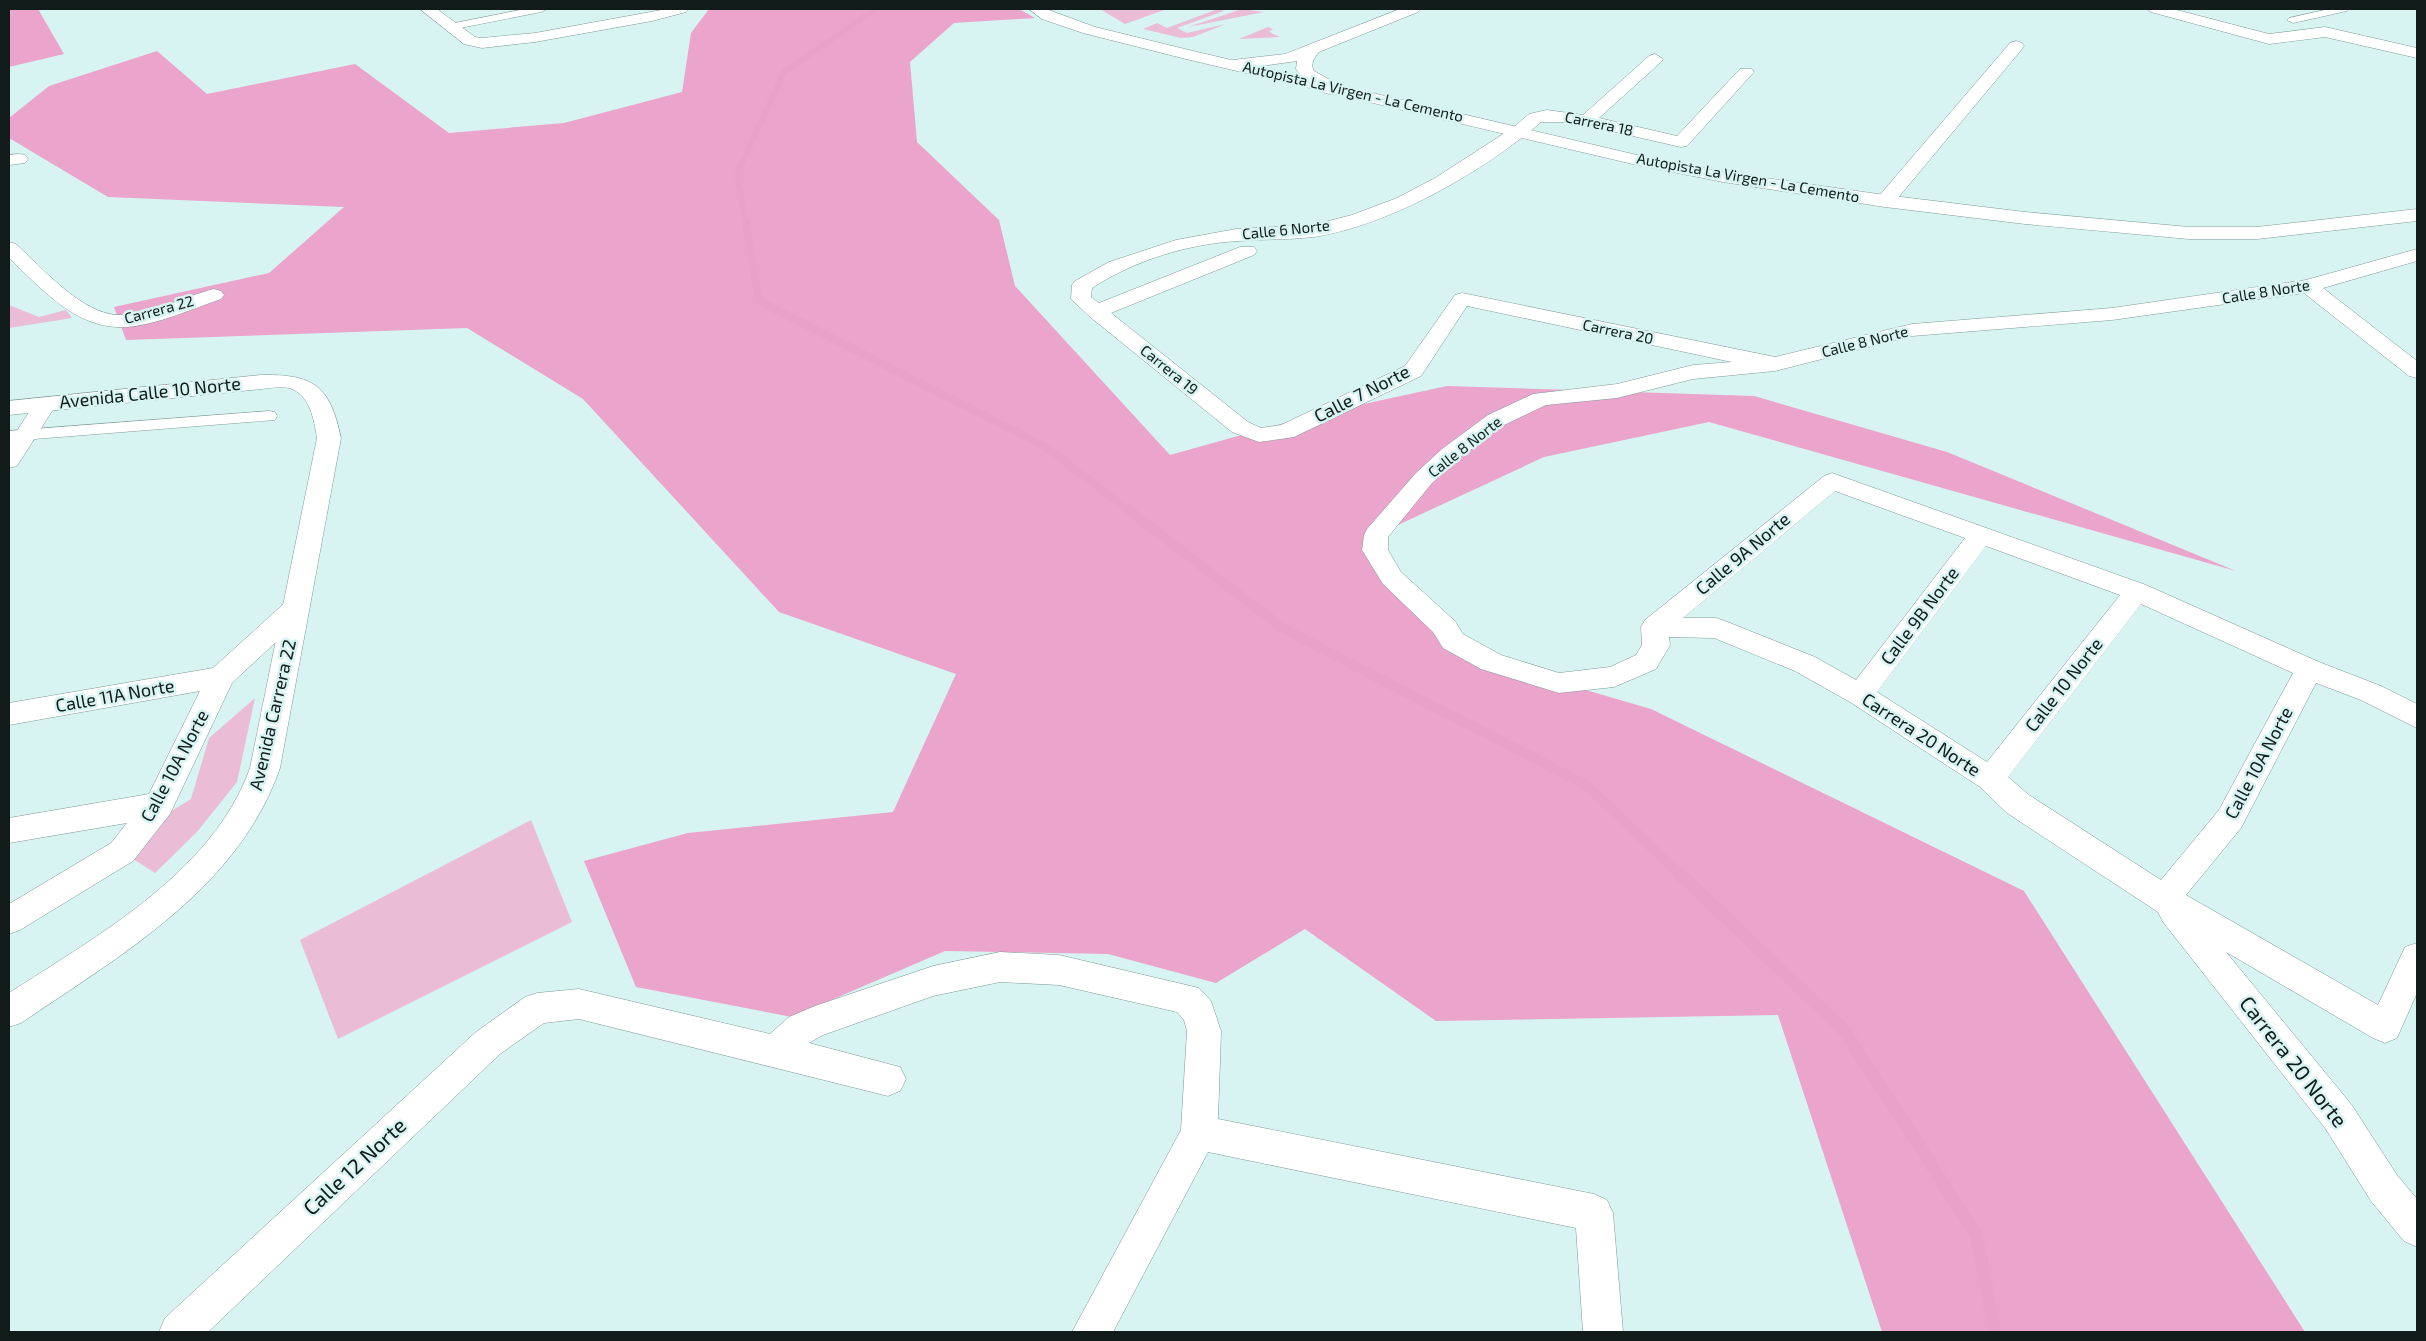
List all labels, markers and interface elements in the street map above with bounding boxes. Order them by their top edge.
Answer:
street label: Autopista La Virgen - La Cemento [1241,57,1465,125]
street label: Carrera 18 [1563,107,1635,139]
street label: Autopista La Virgen - La Cemento [1635,149,1861,205]
street label: Calle 6 Norte [1241,215,1331,243]
street label: Calle 8 Norte [2221,275,2311,307]
street label: Carrera 22 [122,291,195,327]
street label: Carrera 20 [1581,315,1655,347]
street label: Calle 8 Norte [1820,322,1910,360]
street label: Carrera 19 [1137,341,1202,398]
street label: Calle 7 Norte [1310,360,1413,427]
street label: Avenida Calle 10 Norte [58,372,242,412]
street label: Calle 8 Norte [1424,412,1505,481]
street label: Calle 9A Norte [1691,507,1794,599]
street label: Calle 9B Norte [1875,562,1963,669]
street label: Calle 10 Norte [2020,633,2107,736]
street label: Avenida Carrera 22 [244,637,300,792]
street label: Calle 11A Norte [54,674,176,716]
street label: Carrera 20 Norte [1858,688,1985,781]
street label: Calle 10A Norte [2219,703,2297,822]
street label: Calle 10A Norte [135,706,213,825]
street label: Carrera 20 Norte [2235,991,2353,1132]
street label: Calle 12 Norte [297,1112,410,1220]

